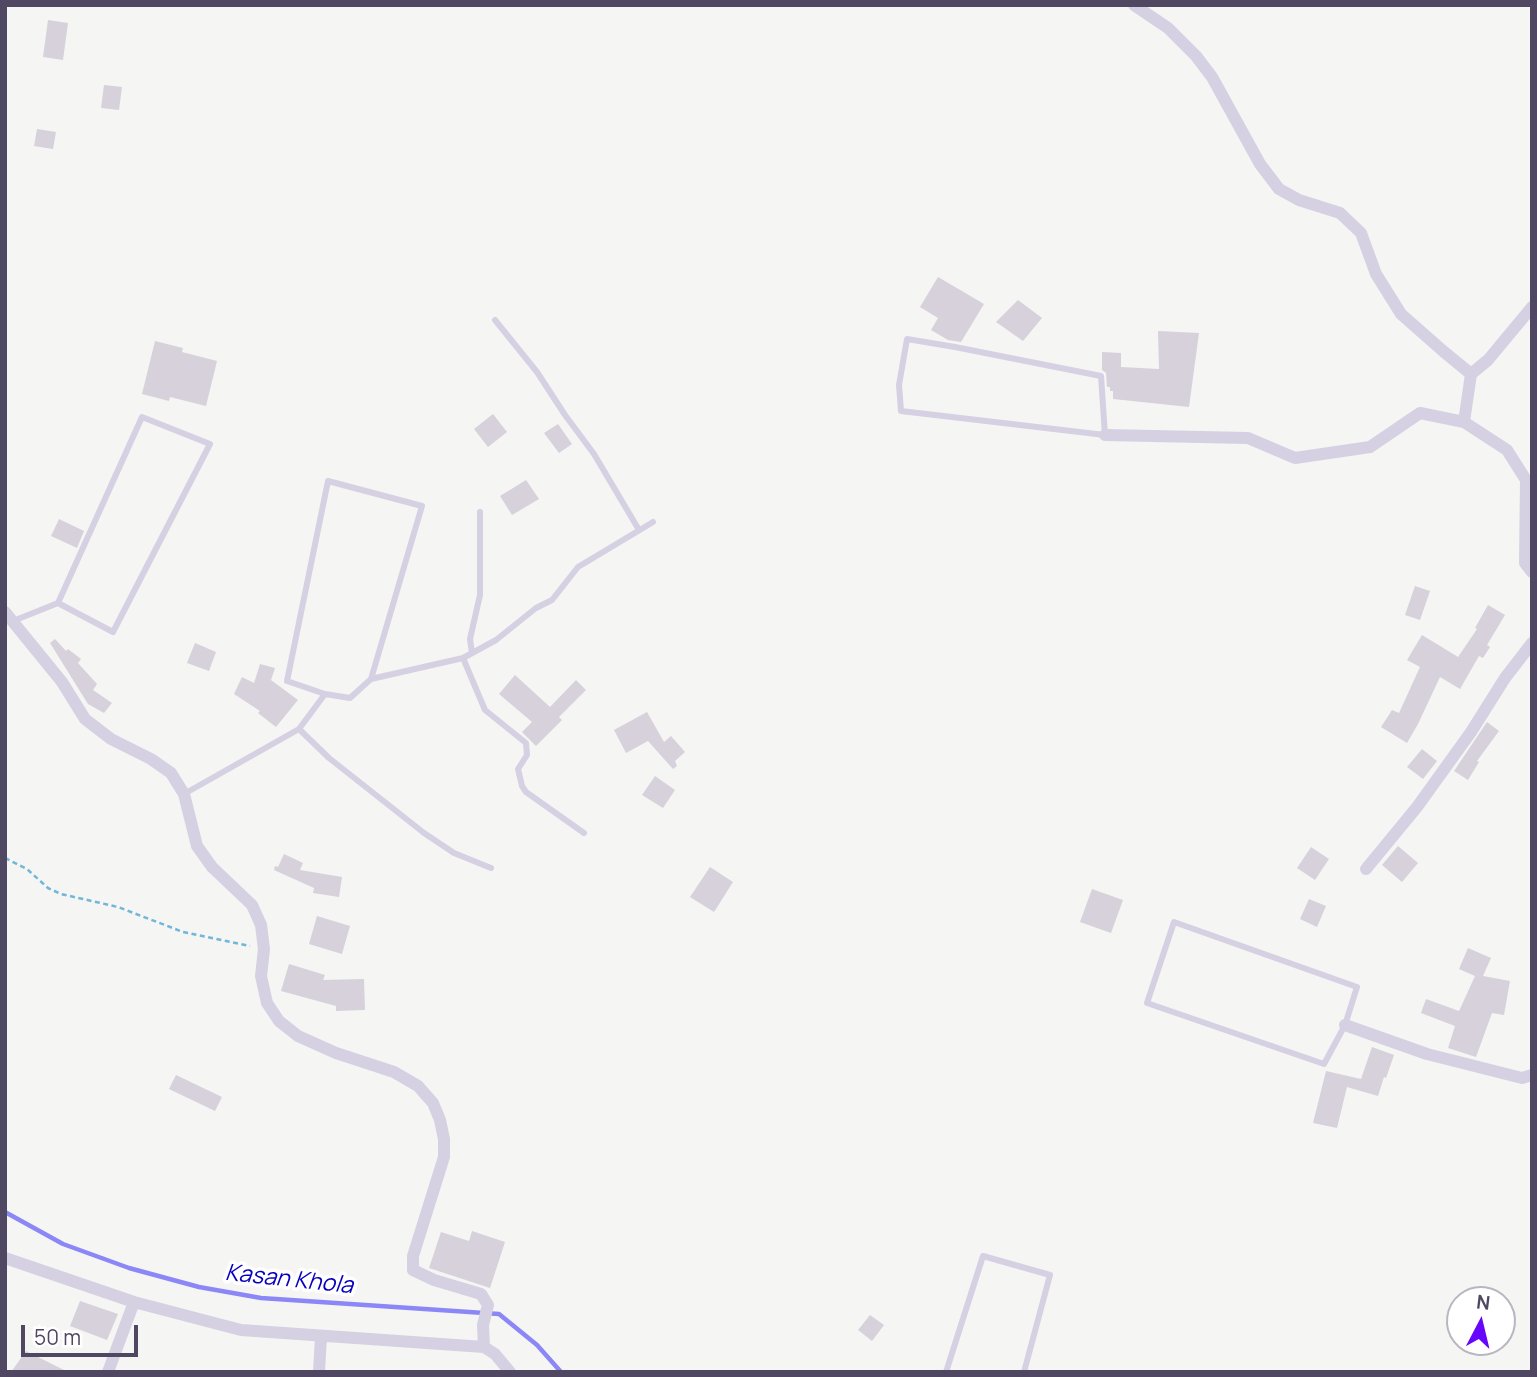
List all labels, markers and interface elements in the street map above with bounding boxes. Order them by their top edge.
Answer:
water label: Kasan Khola [224,1260,354,1300]
north arrow [1446,1286,1516,1356]
text: N [1475,1288,1492,1316]
scale bar [24,1310,142,1354]
text: 50 m [34,1323,81,1351]

